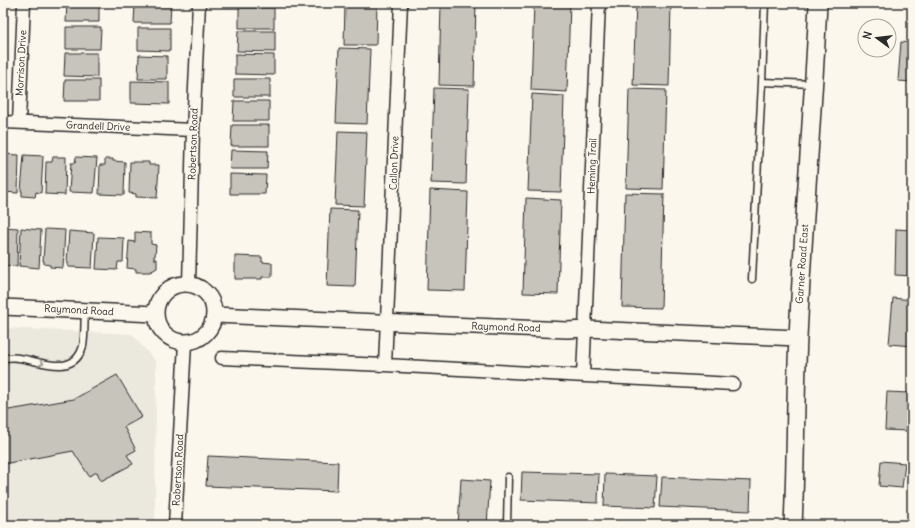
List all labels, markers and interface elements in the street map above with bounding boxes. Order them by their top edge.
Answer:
north arrow [857,18,897,58]
street label: Morrison Drive [13,30,29,96]
text: N [860,30,875,41]
street label: Robertson Road [185,108,201,180]
street label: Grandell Drive [66,118,130,134]
street label: Callon Drive [387,136,401,190]
street label: Heming Trail [585,138,599,194]
street label: Garner Road East [793,223,811,304]
street label: Raymond Road [44,302,114,318]
street label: Raymond Road [471,319,541,335]
one-way arrow [38,359,45,367]
street label: Robertson Road [170,434,186,506]

